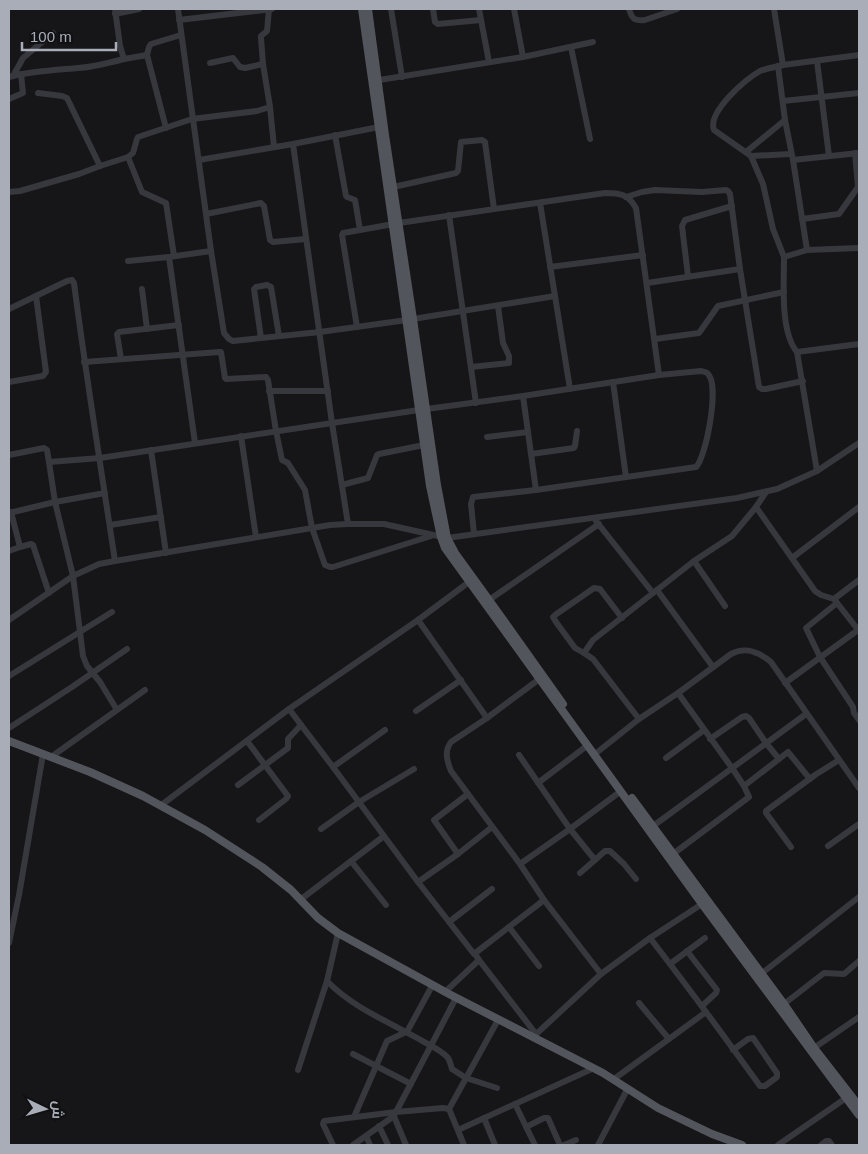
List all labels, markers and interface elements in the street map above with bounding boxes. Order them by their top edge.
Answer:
scale bar [22,20,116,52]
text: 100 m [30,28,72,45]
north arrow [20,1084,70,1134]
text: ش [48,1100,67,1120]

